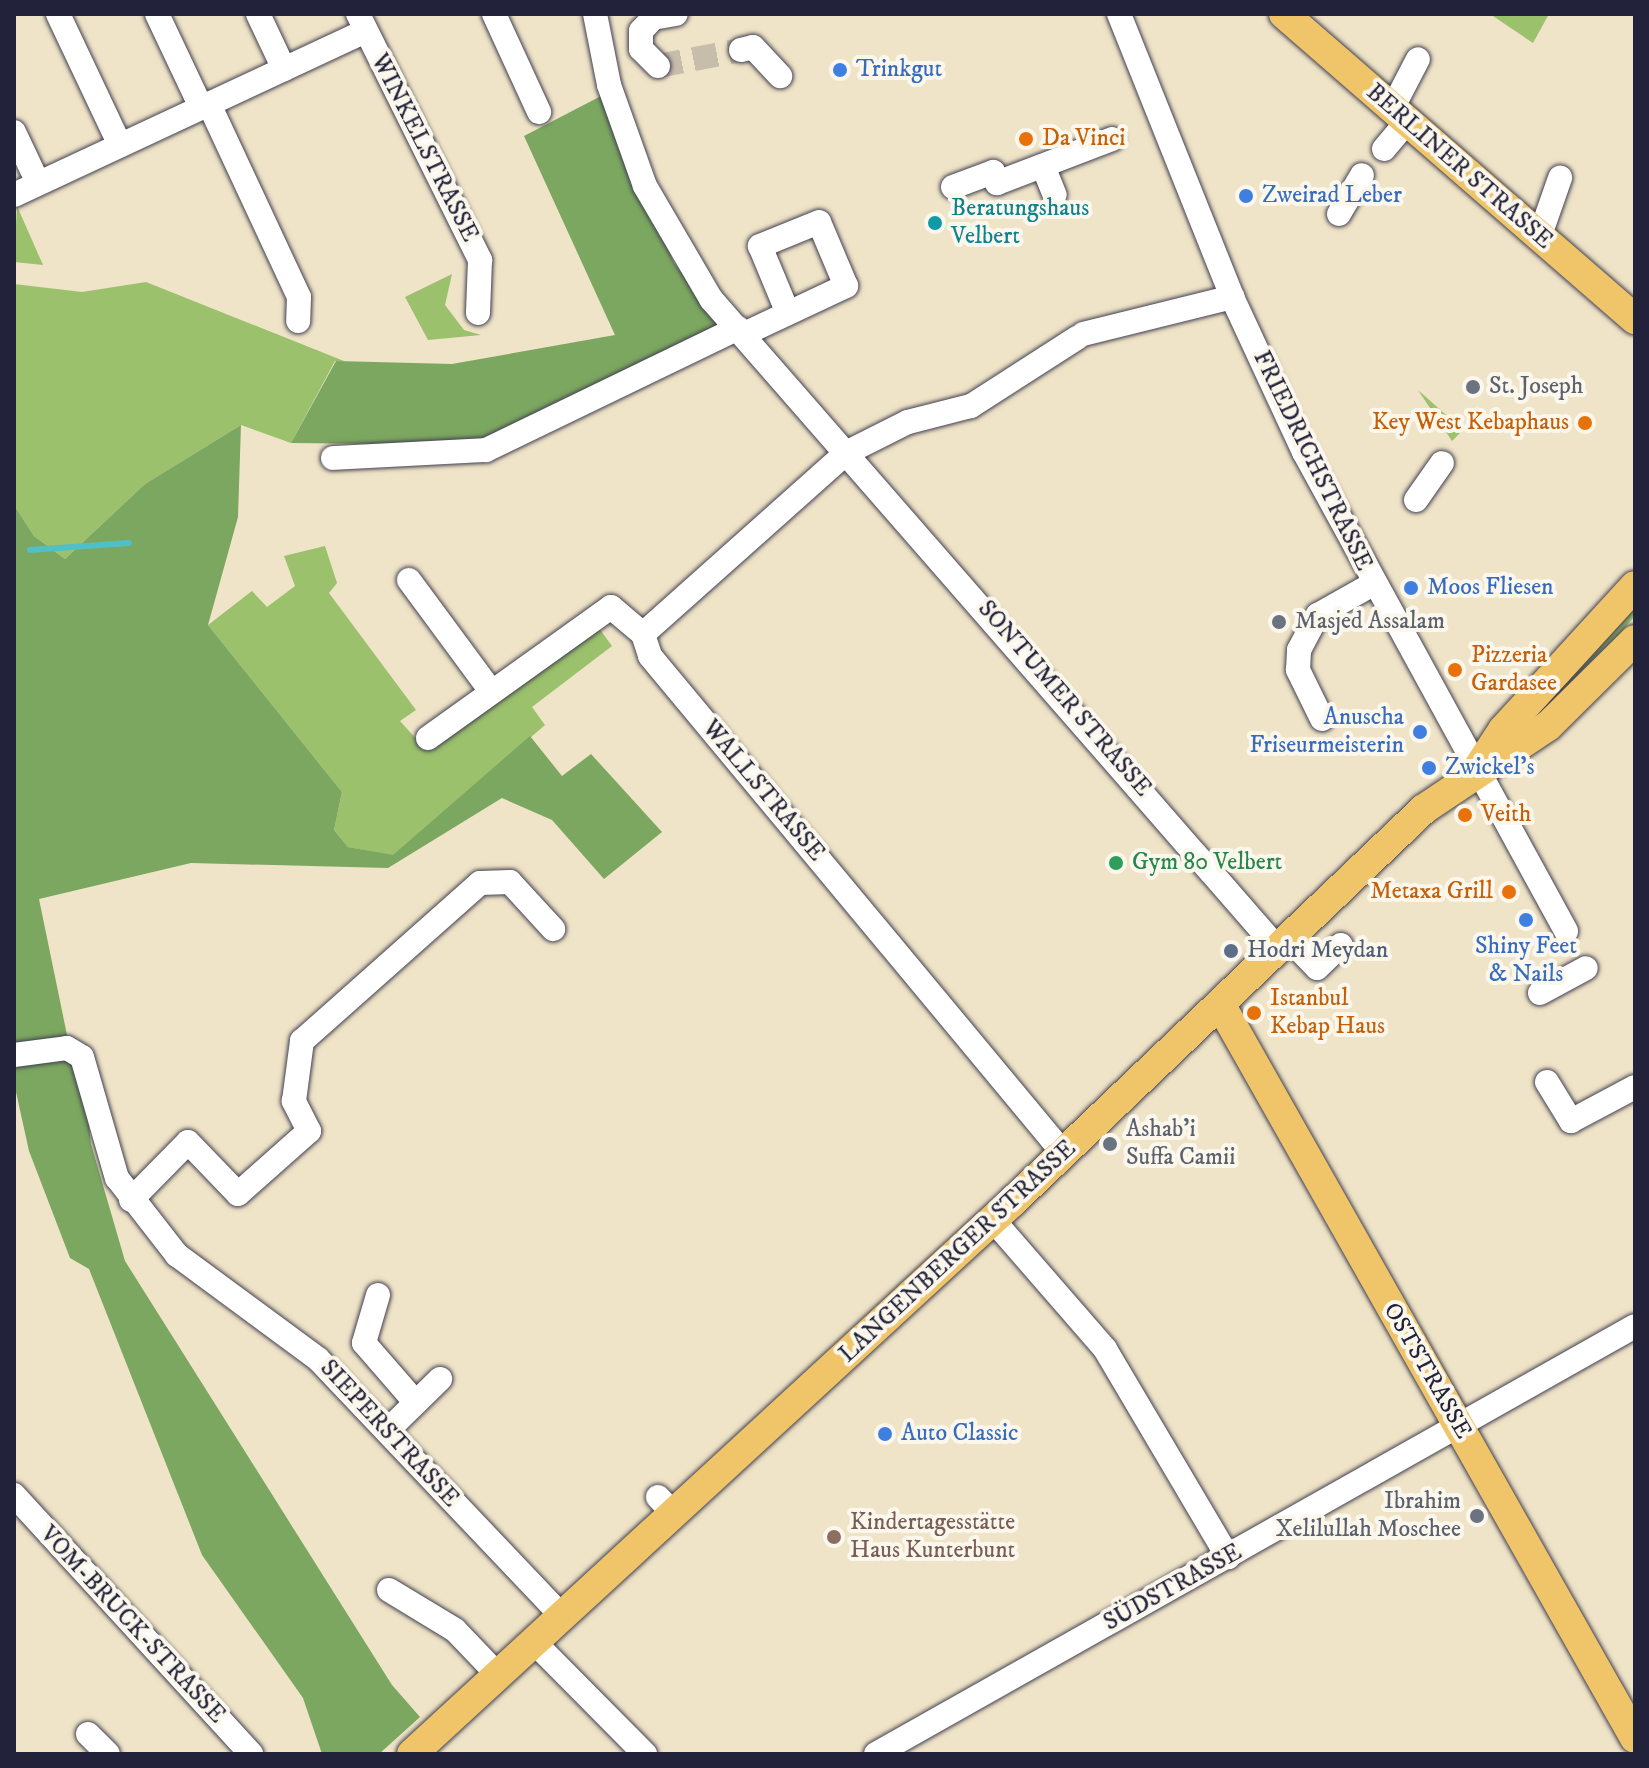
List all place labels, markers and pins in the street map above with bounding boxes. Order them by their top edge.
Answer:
place label: Trinkgut [856,56,942,84]
marker: Trinkgut [831,61,849,79]
place label: Da Vinci [1042,125,1125,153]
marker: Da Vinci [1017,130,1035,148]
place label: Zweirad Leber [1262,182,1402,210]
marker: Zweirad Leber [1237,187,1255,205]
place label: Beratungshaus Velbert [951,195,1089,251]
marker: Beratungshaus Velbert [926,214,944,232]
place label: St. Joseph [1489,373,1583,401]
marker: St. Joseph [1464,378,1482,396]
place label: Key West Kebaphaus [1372,409,1569,437]
marker: Key West Kebaphaus [1576,414,1594,432]
place label: Moos Fliesen [1427,574,1554,602]
marker: Moos Fliesen [1402,579,1420,597]
place label: Masjed Assalam [1295,608,1445,636]
marker: Masjed Assalam [1270,613,1288,631]
place label: Pizzeria Gardasee [1471,642,1557,698]
marker: Pizzeria Gardasee [1446,661,1464,679]
place label: Anuscha Friseurmeisterin [1250,704,1404,760]
marker: Anuscha Friseurmeisterin [1411,723,1429,741]
place label: Zwickel's [1445,754,1534,782]
marker: Zwickel's [1420,759,1438,777]
place label: Veith [1481,801,1531,829]
marker: Veith [1456,806,1474,824]
place label: Gym 80 Velbert [1132,849,1282,877]
marker: Gym 80 Velbert [1107,854,1125,872]
place label: Metaxa Grill [1370,878,1493,906]
marker: Metaxa Grill [1500,883,1518,901]
marker: Shiny Feet & Nails [1517,911,1535,929]
place label: Shiny Feet & Nails [1475,933,1577,989]
place label: Hodri Meydan [1247,937,1388,965]
marker: Hodri Meydan [1222,942,1240,960]
place label: Istanbul Kebap Haus [1270,985,1385,1041]
marker: Istanbul Kebap Haus [1245,1004,1263,1022]
place label: Ashab'i Suffa Camii [1126,1116,1235,1172]
marker: Ashab'i Suffa Camii [1101,1135,1119,1153]
place label: Auto Classic [901,1420,1018,1448]
marker: Auto Classic [876,1425,894,1443]
place label: Ibrahim Xelilullah Moschee [1276,1488,1461,1544]
marker: Ibrahim Xelilullah Moschee [1468,1507,1486,1525]
place label: Kindertagesstätte Haus Kunterbunt [850,1509,1015,1565]
marker: Kindertagesstätte Haus Kunterbunt [825,1528,843,1546]

